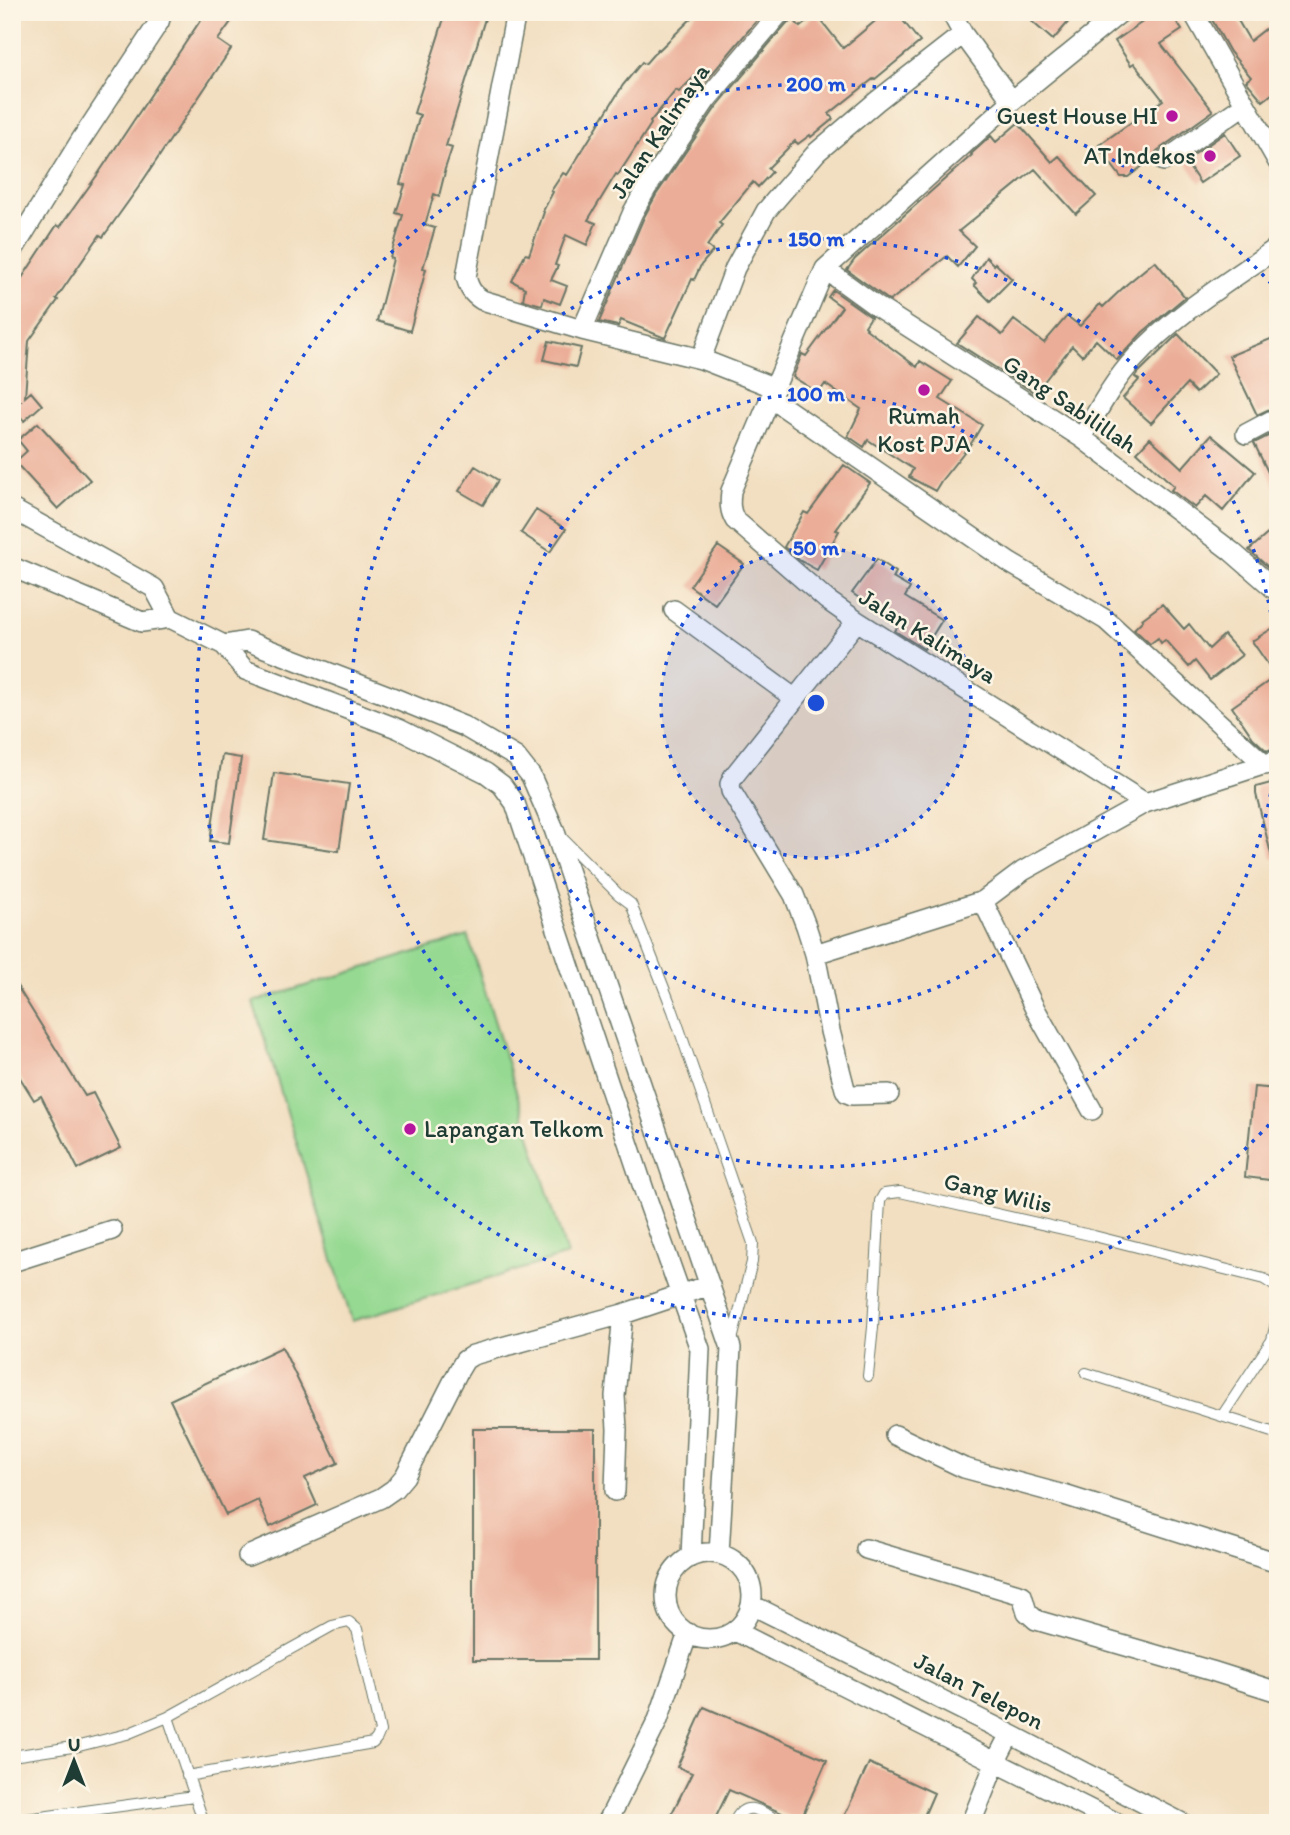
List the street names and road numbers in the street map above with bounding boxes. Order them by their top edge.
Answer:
street label: Jalan Kalimaya [604,57,716,204]
street label: Gang Sabilillah [998,348,1143,459]
street label: Jalan Kalimaya [854,582,1003,690]
street label: Gang Wilis [941,1166,1055,1219]
street label: Jalan Telepon [910,1646,1049,1736]

